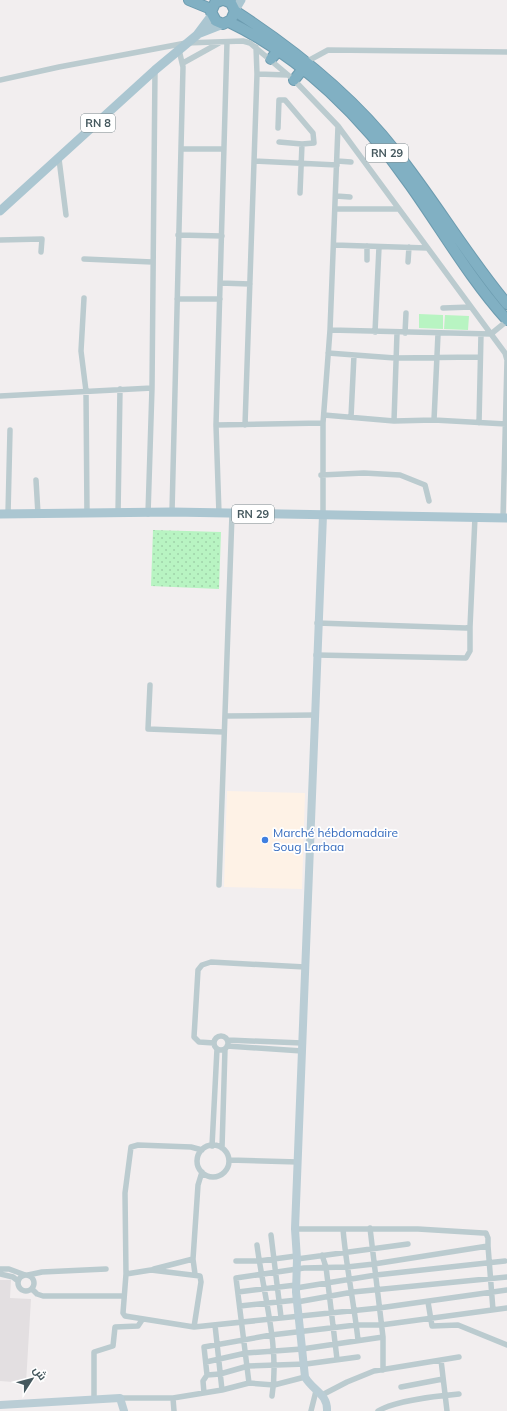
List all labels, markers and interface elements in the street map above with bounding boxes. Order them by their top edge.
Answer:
road number: RN 8 [81,114,115,132]
road number: RN 29 [366,144,408,162]
road number: RN 29 [232,505,274,523]
place label: Marché hébdomadaire Soug Larbaa [273,825,398,854]
marker: Marché hébdomadaire Soug Larbaa [260,835,270,845]
north arrow [12,1359,52,1399]
text: ش [30,1363,50,1383]

